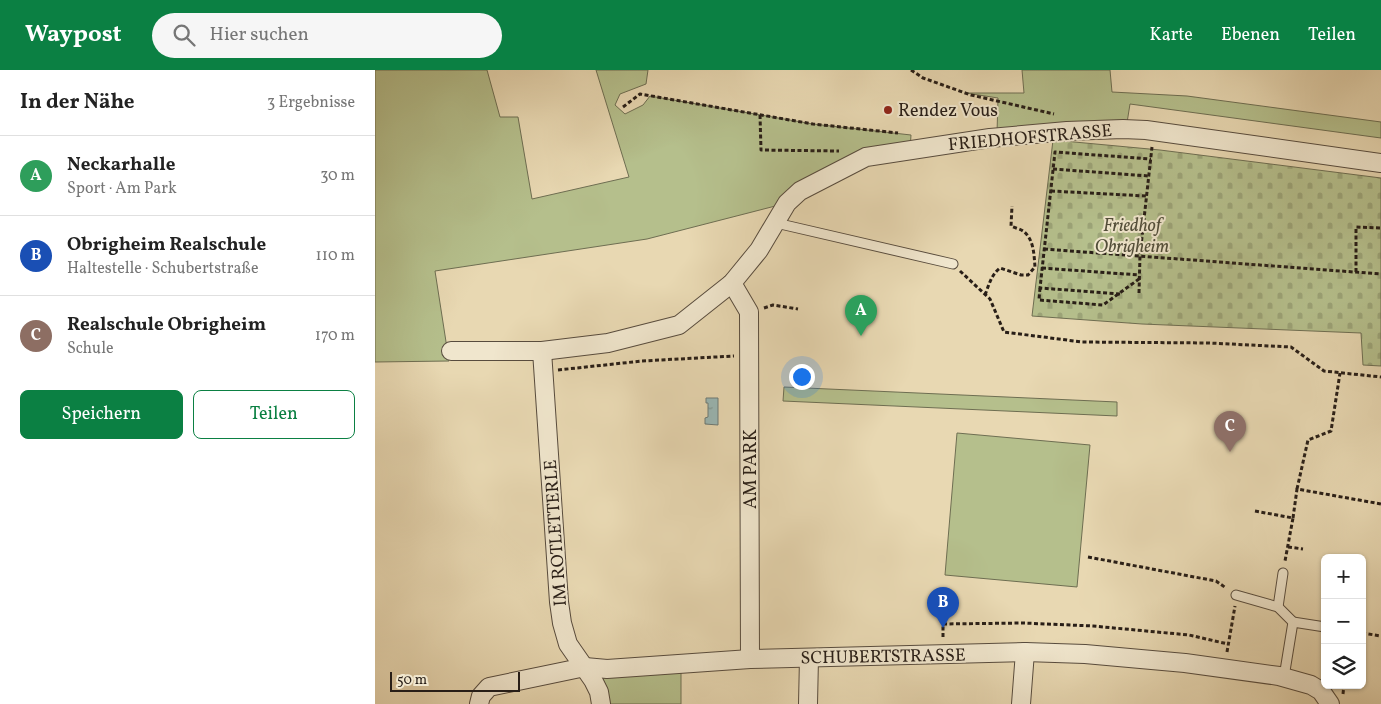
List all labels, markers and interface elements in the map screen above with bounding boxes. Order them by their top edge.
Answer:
search box [152,13,502,58]
text: Waypost [25,18,122,52]
icon: search [170,21,198,49]
text: Hier suchen [210,22,309,48]
text: Karte [1149,23,1193,48]
text: Ebenen [1221,23,1280,48]
text: Teilen [1308,23,1356,48]
text: In der Nähe [20,88,135,117]
text: 3 Ergebnisse [267,92,355,114]
place label: Rendez Vous [898,99,998,124]
marker: Rendez Vous [882,104,894,116]
street label: FRIEDHOFSTRASSE [947,119,1113,158]
text: Neckarhalle [67,152,175,178]
text: A [30,165,42,187]
text: 30 m [320,165,355,187]
text: Sport · Am Park [67,178,177,200]
park label: Friedhof Obrigheim [1095,214,1169,260]
text: Obrigheim Realschule [67,232,266,258]
text: B [31,245,41,267]
text: 110 m [316,245,355,267]
text: Haltestelle · Schubertstraße [67,258,259,280]
pin: A [845,295,877,336]
text: Realschule Obrigheim [67,312,266,338]
text: C [31,325,41,347]
text: 170 m [315,325,355,347]
text: Schule [67,338,114,360]
your location [789,364,815,390]
button: Speichern [20,390,183,439]
button: Teilen [193,390,355,439]
pin: C [1214,411,1246,452]
street label: AM PARK [739,429,764,509]
street label: IM ROTLETTERLE [539,458,574,607]
map controls [1321,554,1366,689]
button: + [1321,554,1366,599]
pin: B [927,587,959,628]
button: − [1321,599,1366,644]
street label: SCHUBERTSTRASSE [800,644,966,671]
button: layers [1321,644,1366,689]
scale bar [390,669,520,692]
text: 50 m [397,671,427,690]

